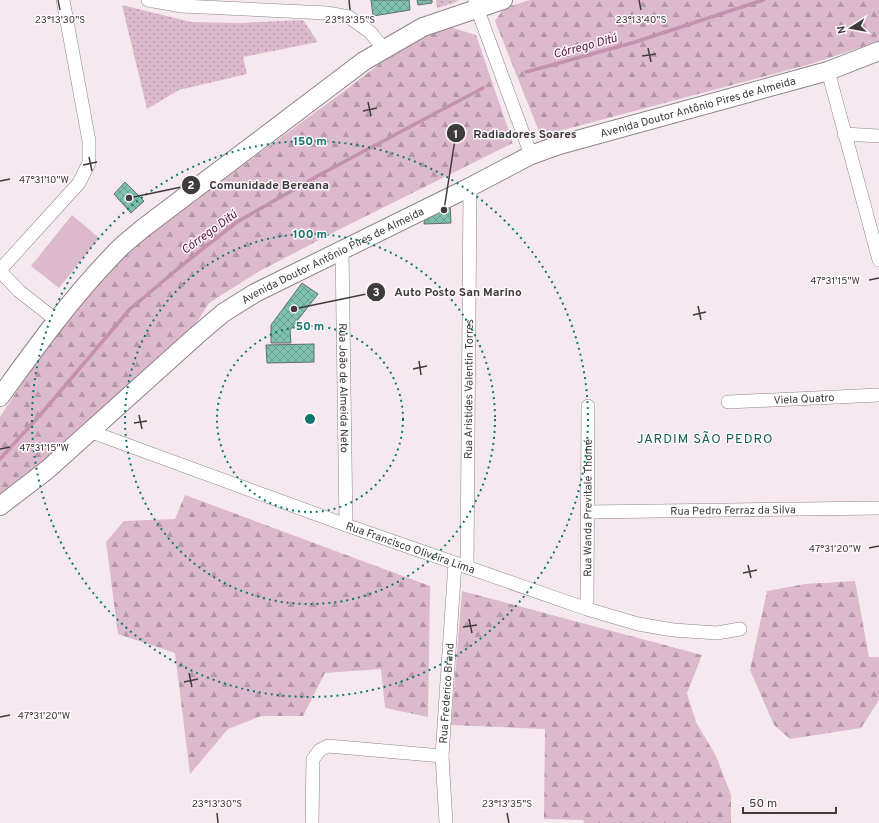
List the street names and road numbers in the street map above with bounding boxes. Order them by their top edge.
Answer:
street label: Avenida Doutor Antônio Pires de Almeida [599,74,798,141]
street label: Avenida Doutor Antônio Pires de Almeida [239,205,427,308]
street label: Rua Aristides Valentin Torres [462,319,477,459]
street label: Rua João de Almeida Neto [335,323,351,453]
street label: Viela Quatro [773,391,835,408]
street label: Rua Wanda Previtale Thomé [581,439,596,577]
street label: Rua Pedro Ferraz da Silva [670,503,796,519]
street label: Rua Francisco Oliveira Lima [344,519,477,577]
street label: Rua Frederico Brand [437,643,458,744]

